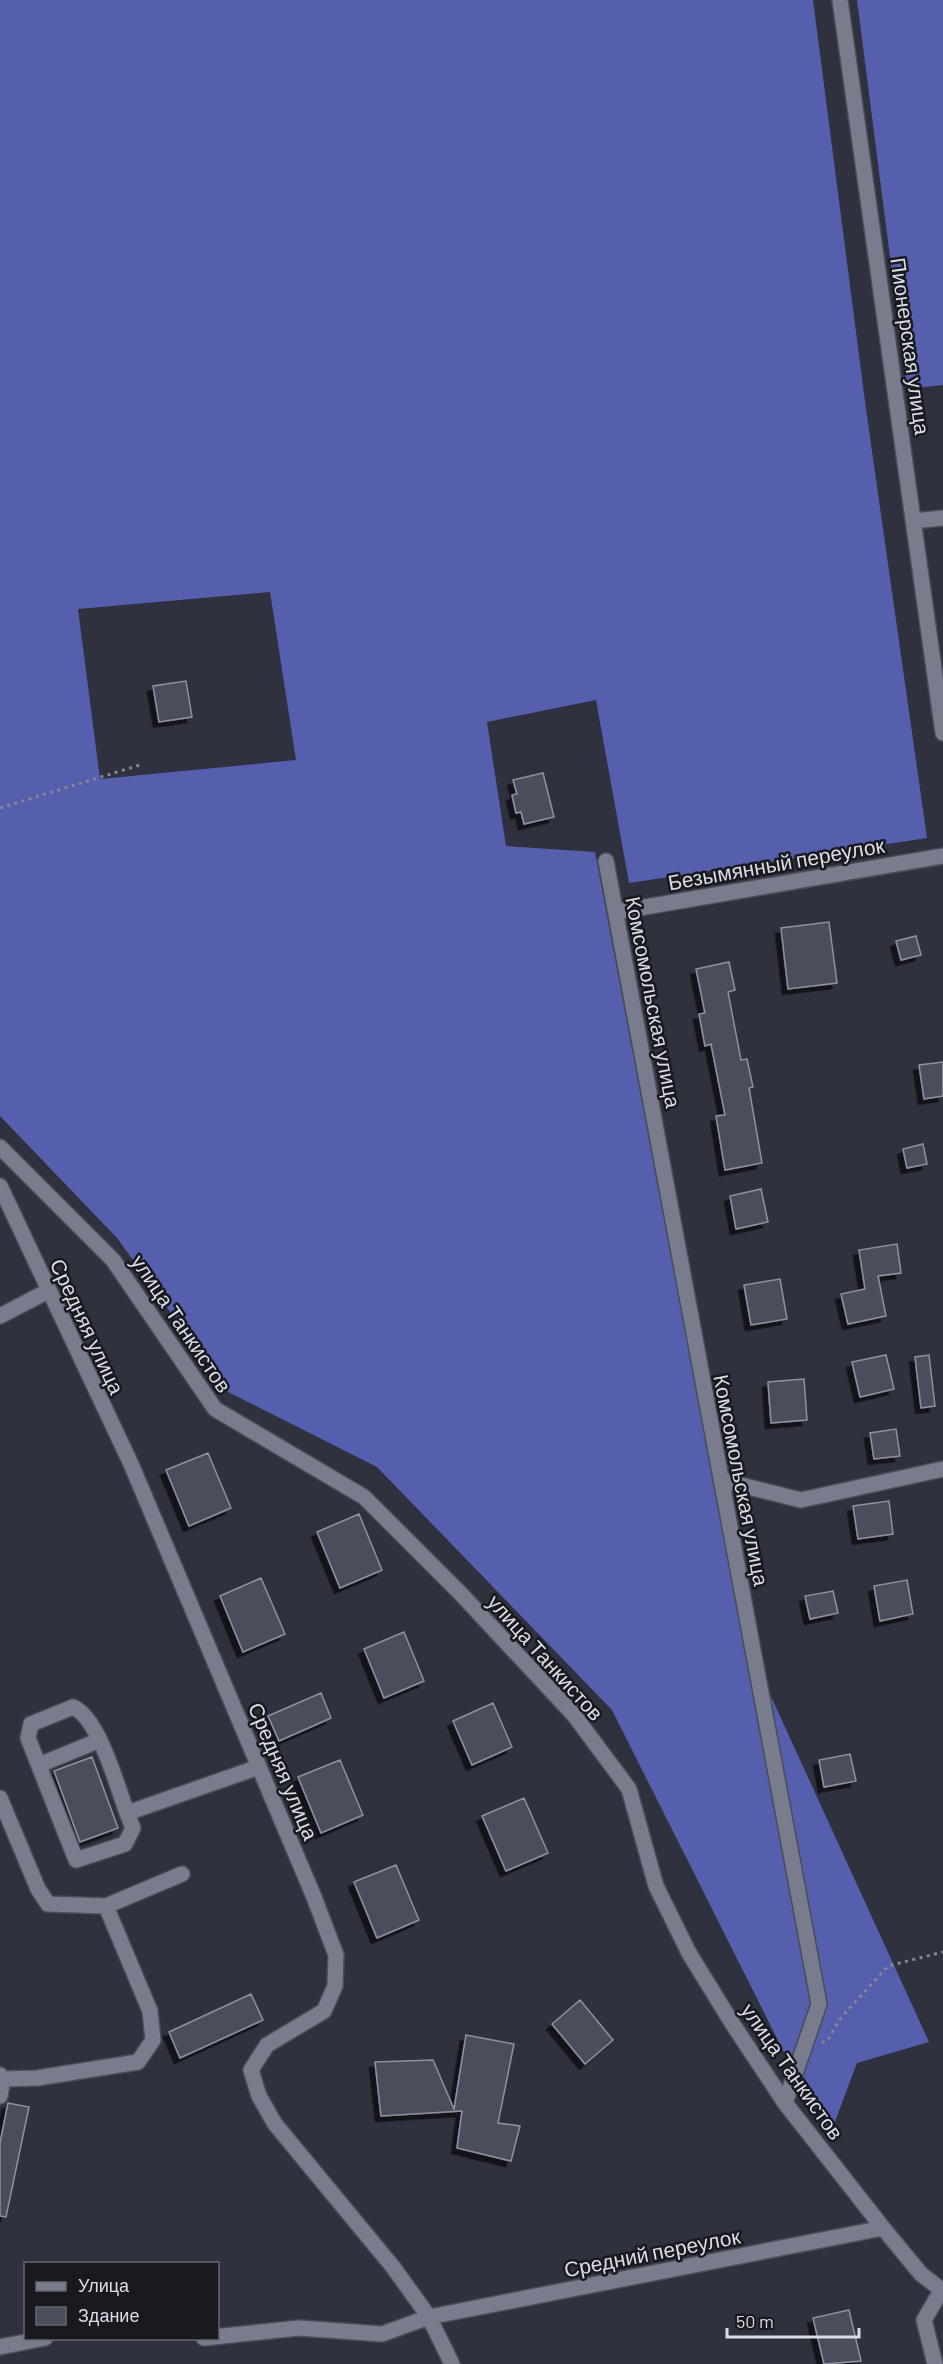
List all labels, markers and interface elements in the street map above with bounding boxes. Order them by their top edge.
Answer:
street label: Пионерская улица [886,256,936,436]
street label: Безымянный переулок [666,832,887,894]
street label: Комсомольская улица [621,894,687,1110]
street label: улица Танкистов [127,1249,237,1397]
street label: Средняя улица [46,1254,130,1398]
street label: Комсомольская улица [709,1372,775,1588]
street label: улица Танкистов [483,1589,609,1725]
street label: Средняя улица [244,1699,324,1844]
street label: улица Танкистов [737,1998,849,2144]
street label: Средний переулок [562,2222,743,2281]
legend [24,2262,219,2340]
text: Улица [78,2274,130,2296]
scale bar [727,2301,859,2339]
text: Здание [78,2304,139,2326]
text: 50 m [736,2310,774,2332]

